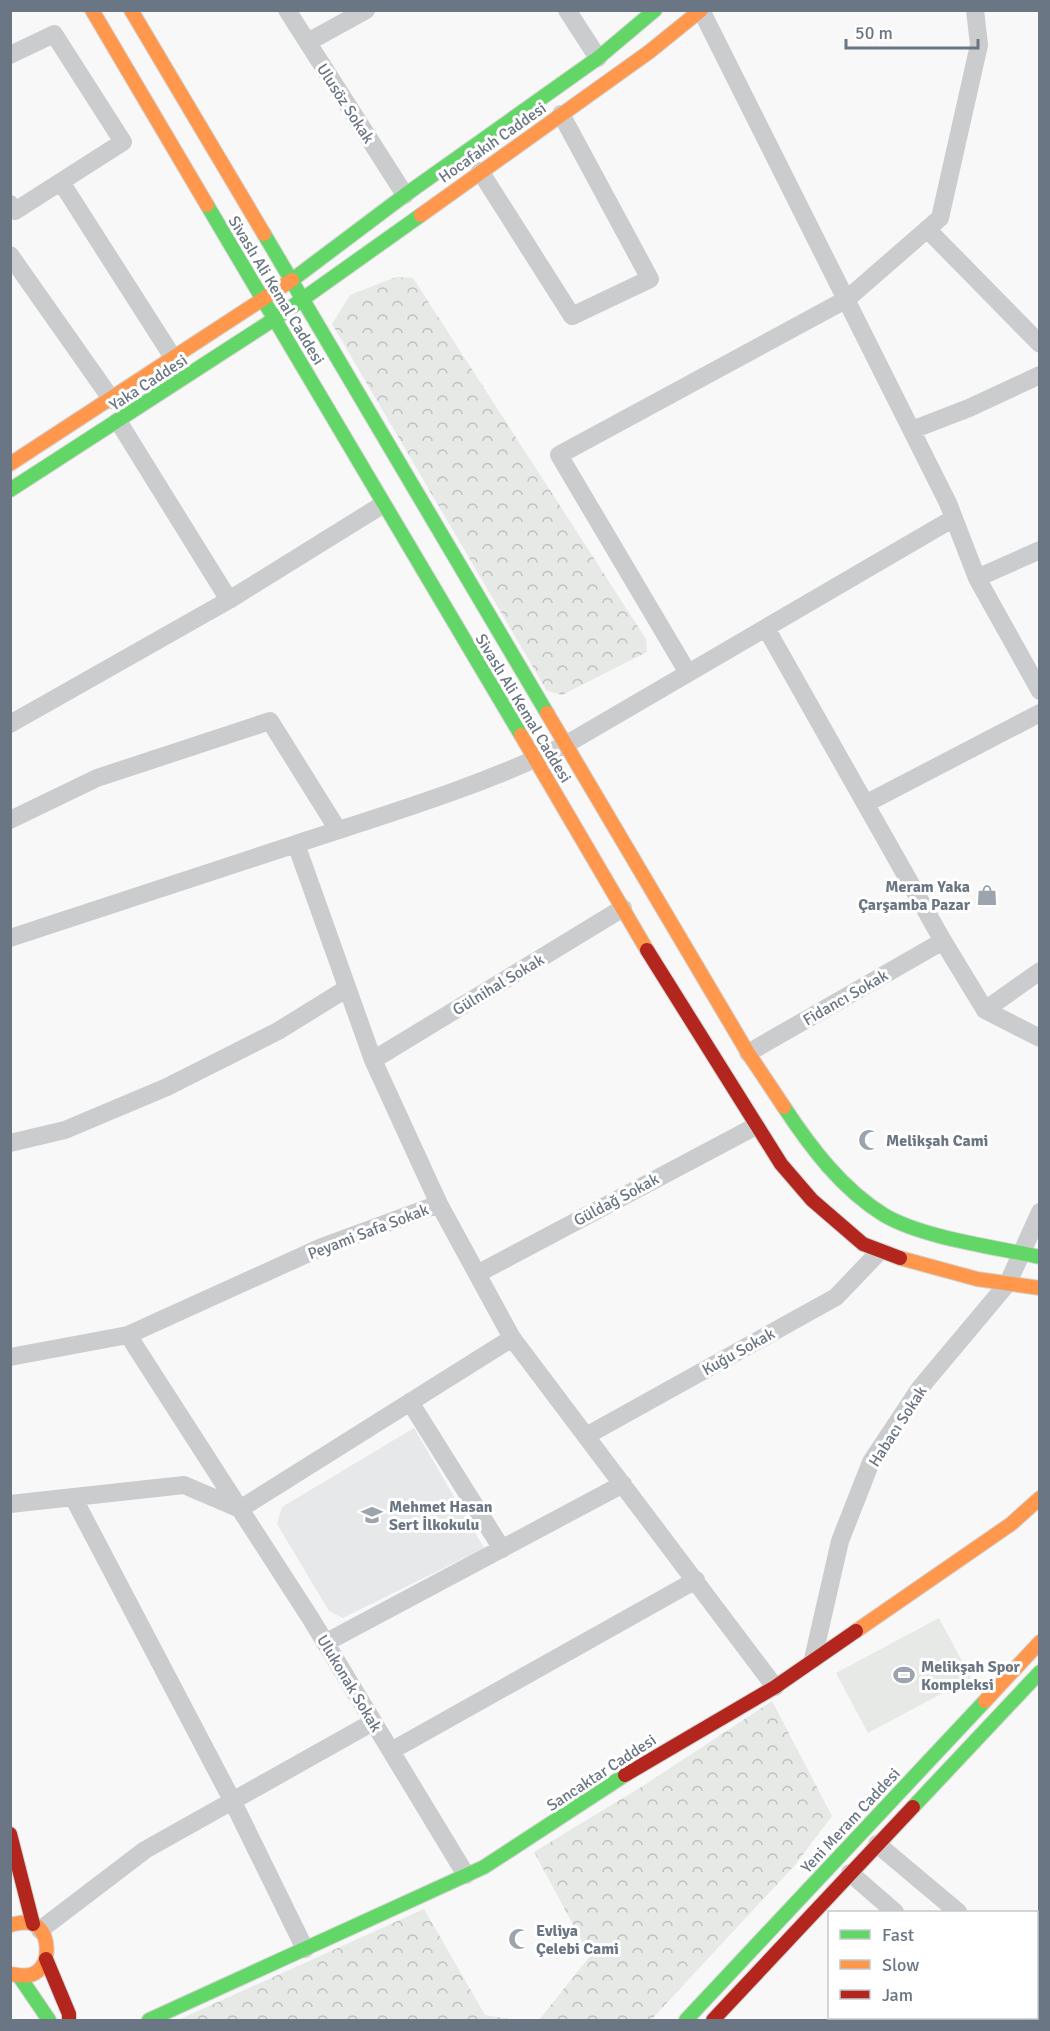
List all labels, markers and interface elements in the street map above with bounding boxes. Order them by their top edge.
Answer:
scale bar [846,12,978,50]
text: 50 m [855,22,893,44]
street label: Ulusöz Sokak [312,60,378,147]
street label: Hocafakıh Caddesi [435,98,550,187]
street label: Sivaslı Ali Kemal Caddesi [224,212,329,369]
street label: Yaka Caddesi [106,350,191,415]
street label: Sivaslı Ali Kemal Caddesi [471,630,576,787]
place label: Meram Yaka Çarşamba Pazar [858,877,971,915]
shop icon: Meram Yaka Çarşamba Pazar [975,883,999,907]
street label: Gülnihal Sokak [449,950,548,1020]
street label: Fidancı Sokak [799,965,892,1030]
mosque icon: Melikşah Cami [857,1128,881,1152]
place label: Melikşah Cami [886,1131,988,1151]
street label: Güldağ Sokak [570,1169,662,1231]
street label: Peyami Safa Sokak [305,1200,432,1264]
street label: Kuğu Sokak [699,1324,778,1380]
street label: Habacı Sokak [864,1382,931,1471]
place label: Mehmet Hasan Sert İlkokulu [389,1497,493,1535]
school or university icon: Mehmet Hasan Sert İlkokulu [360,1503,384,1527]
street label: Ulukonak Sokak [312,1631,386,1736]
place label: Melikşah Spor Kompleksi [921,1657,1021,1695]
sports icon: Melikşah Spor Kompleksi [892,1663,916,1687]
street label: Sancaktar Caddesi [543,1730,660,1816]
street label: Yeni Meram Caddesi [797,1764,905,1878]
legend [828,1911,1038,2019]
place label: Evliya Çelebi Cami [536,1921,619,1959]
text: Fast [882,1924,914,1946]
mosque icon: Evliya Çelebi Cami [507,1927,531,1951]
text: Slow [882,1954,919,1976]
text: Jam [882,1984,913,2006]

